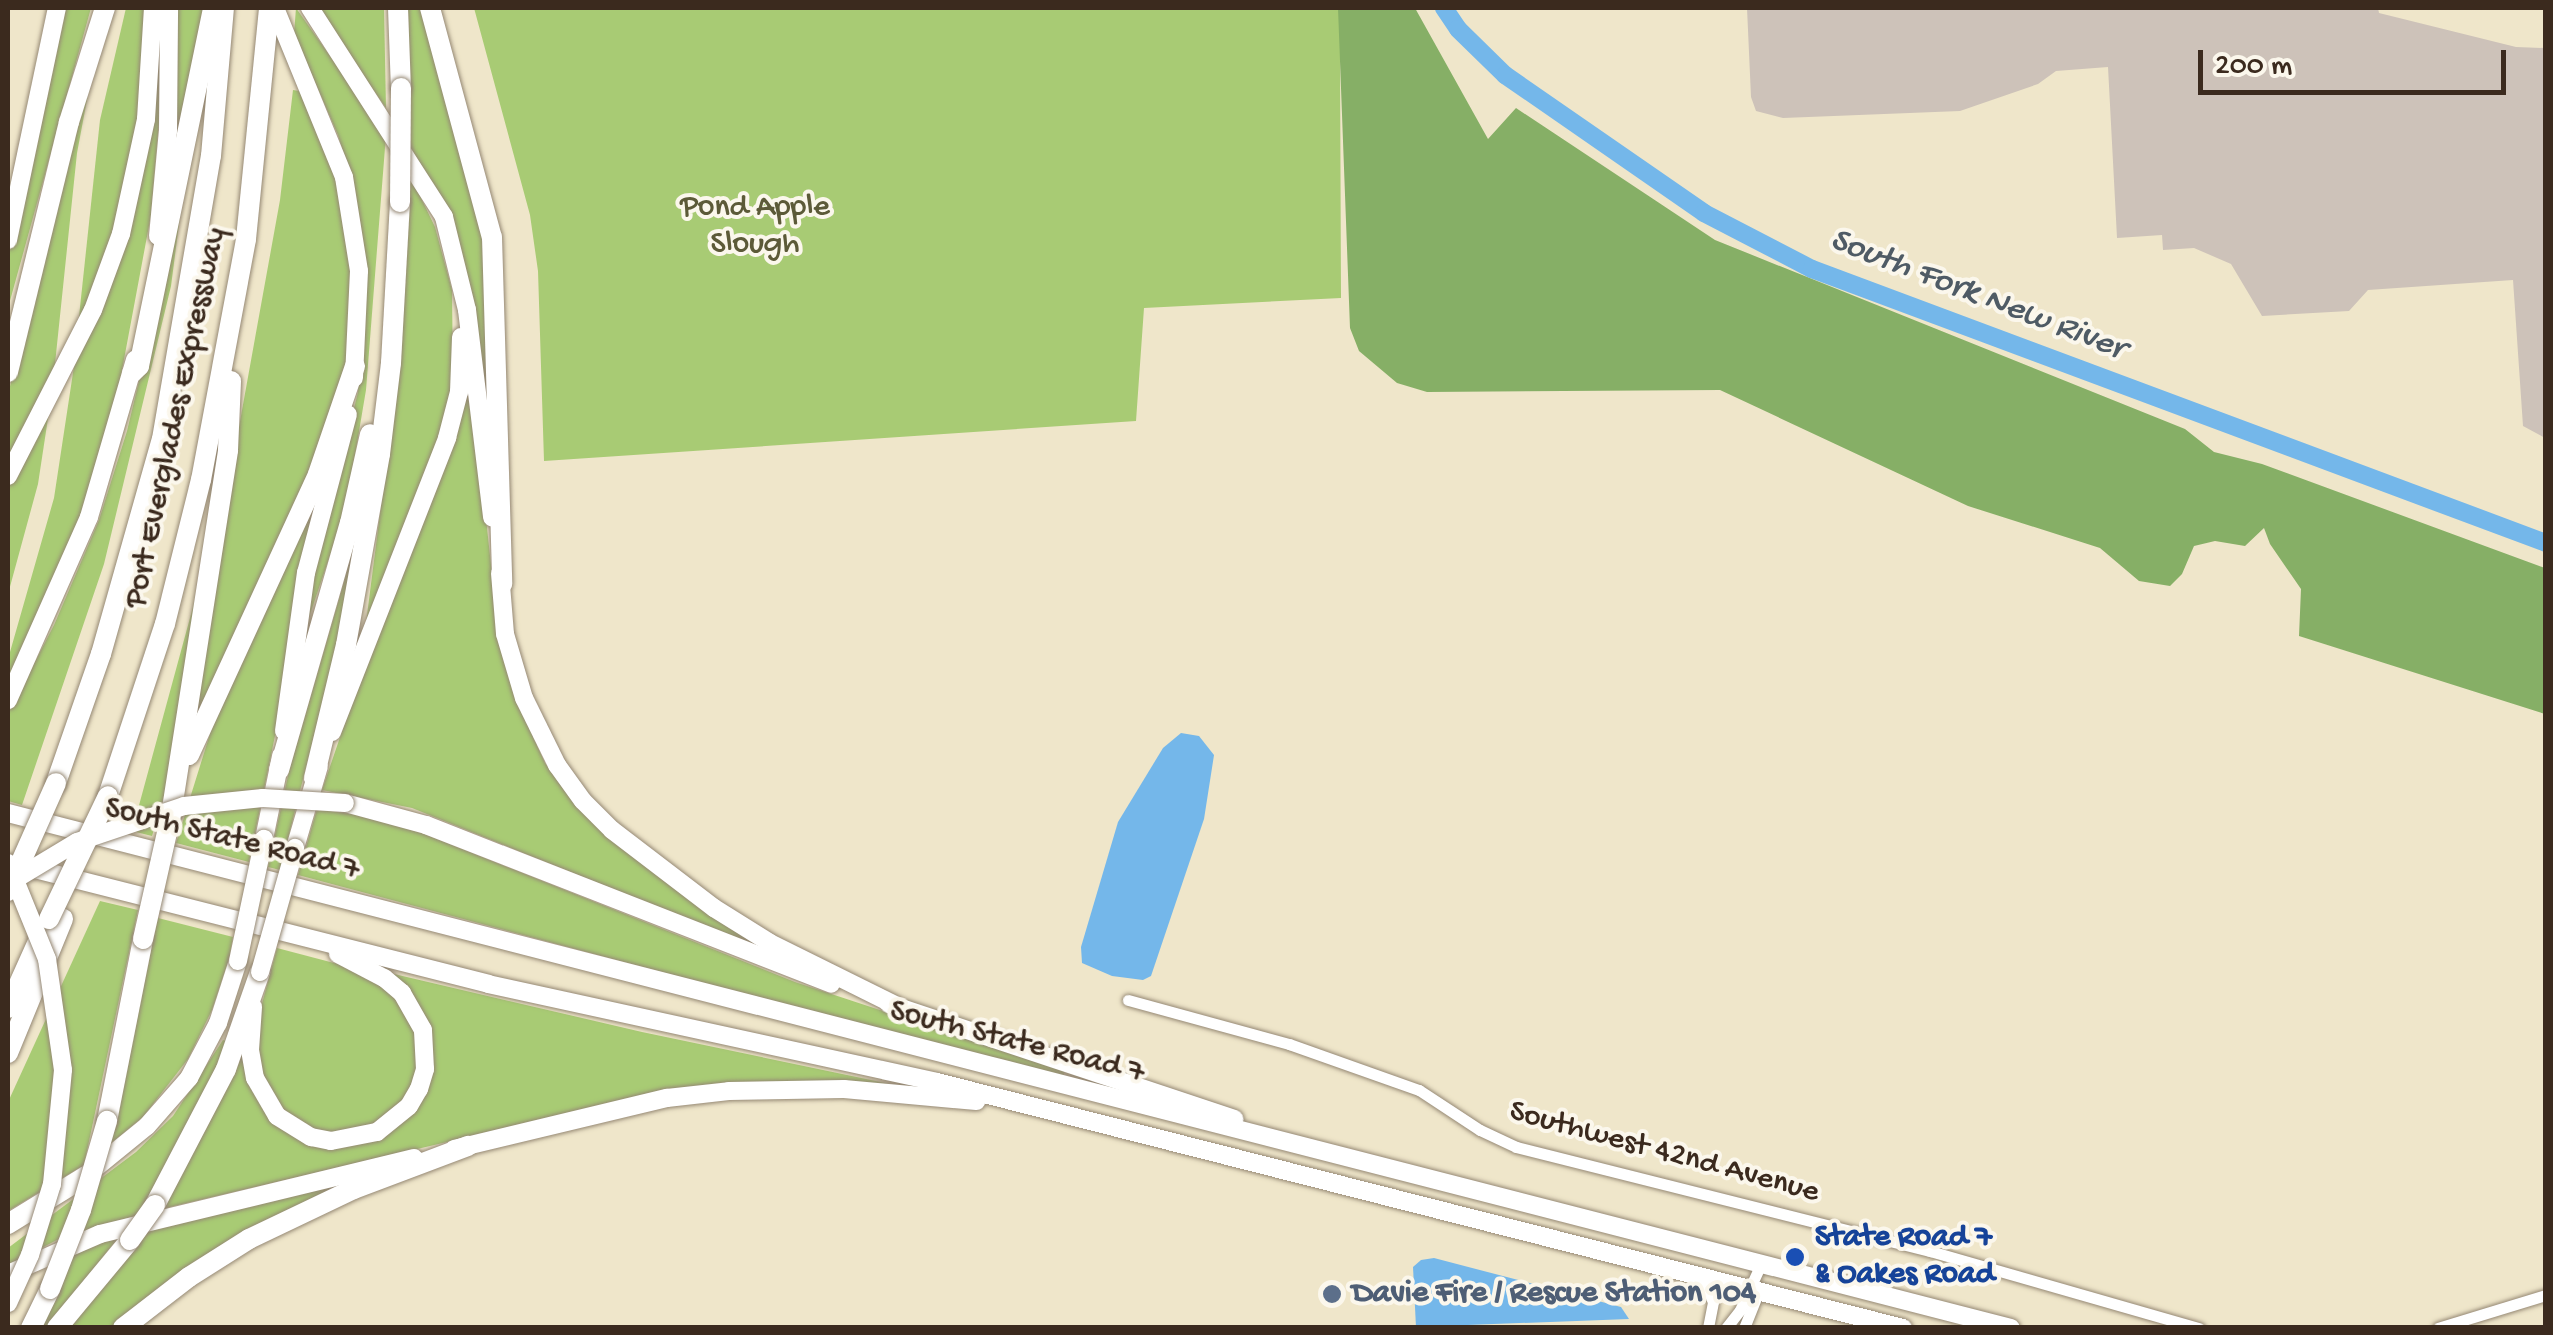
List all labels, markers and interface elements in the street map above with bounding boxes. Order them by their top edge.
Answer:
scale bar [2203,30,2510,92]
text: 200 m [2215,50,2292,85]
park label: Pond Apple Slough [680,190,830,265]
water label: South Fork New River [1824,220,2130,372]
street label: Port Everglades Expressway [118,224,236,612]
street label: South State Road 7 [101,790,363,890]
street label: South State Road 7 [886,993,1148,1093]
street label: Southwest 42nd Avenue [1505,1093,1823,1213]
place label: State Road 7 & Oakes Road [1815,1220,1994,1295]
marker: State Road 7 & Oakes Road [1784,1246,1806,1268]
place label: Davie Fire / Rescue Station 104 [1352,1275,1756,1313]
marker: Davie Fire / Rescue Station 104 [1321,1283,1343,1305]

